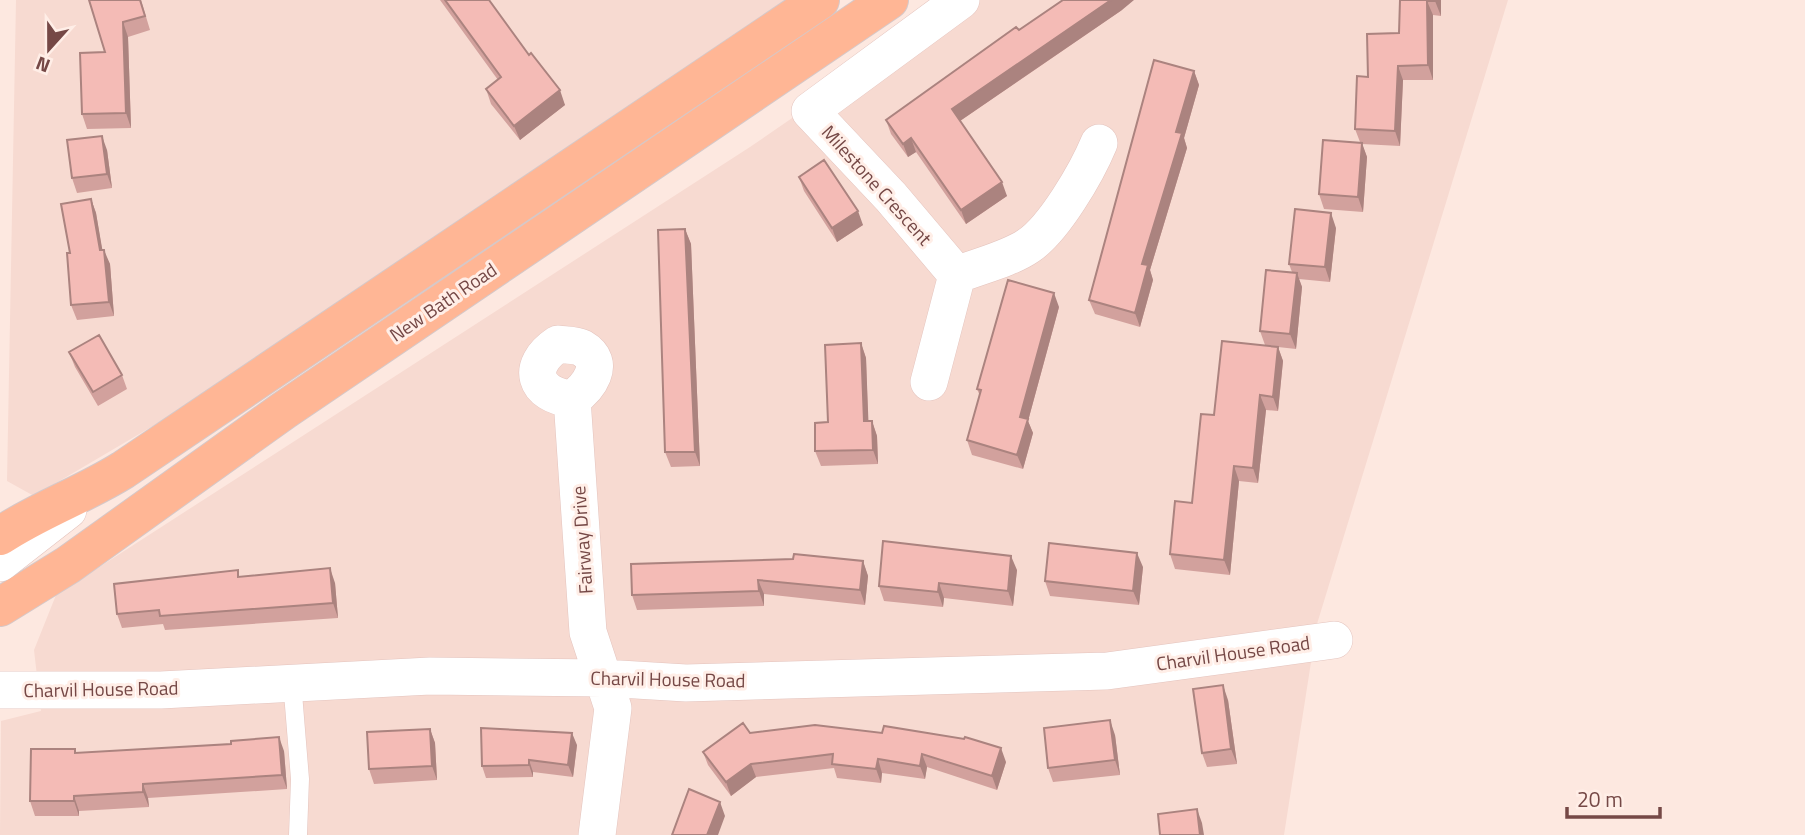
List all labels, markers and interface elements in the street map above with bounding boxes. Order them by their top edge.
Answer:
north arrow [14,14,84,84]
text: N [31,49,54,81]
street label: Milestone Crescent [815,118,940,252]
street label: New Bath Road [383,255,502,348]
street label: Fairway Drive [563,485,600,595]
street label: Charvil House Road [1154,627,1312,678]
street label: Charvil House Road [590,663,746,694]
street label: Charvil House Road [23,673,179,704]
scale bar [1567,776,1660,820]
text: 20 m [1577,783,1623,815]

